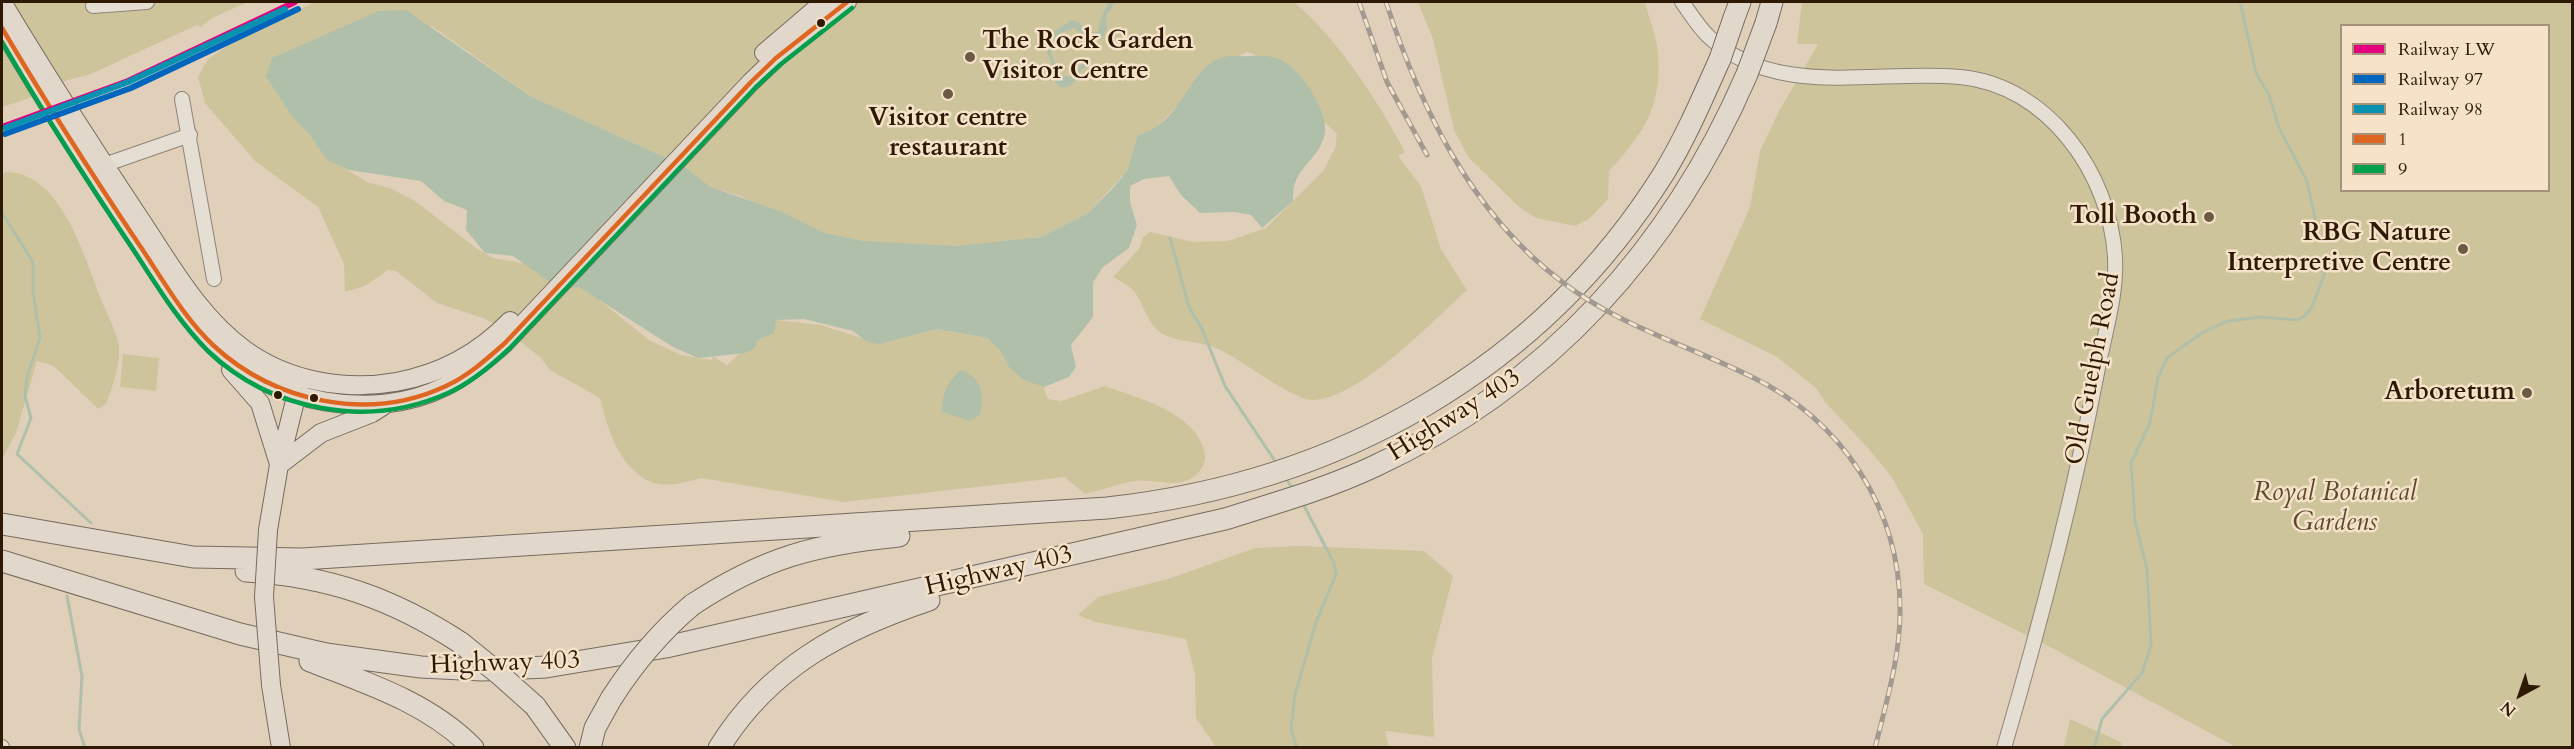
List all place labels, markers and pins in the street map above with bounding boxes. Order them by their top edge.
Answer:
unlabelled marker [815,17,827,29]
place label: The Rock Garden Visitor Centre [982,26,1193,88]
marker: The Rock Garden Visitor Centre [963,50,977,64]
marker: Visitor centre restaurant [941,87,955,101]
place label: Visitor centre restaurant [868,103,1028,164]
place label: Toll Booth [2069,201,2197,233]
marker: Toll Booth [2202,210,2216,224]
place label: RBG Nature Interpretive Centre [2227,218,2451,280]
marker: RBG Nature Interpretive Centre [2456,242,2470,256]
place label: Arboretum [2384,377,2515,409]
marker: Arboretum [2520,386,2534,400]
unlabelled marker [272,389,284,401]
unlabelled marker [308,392,320,404]

